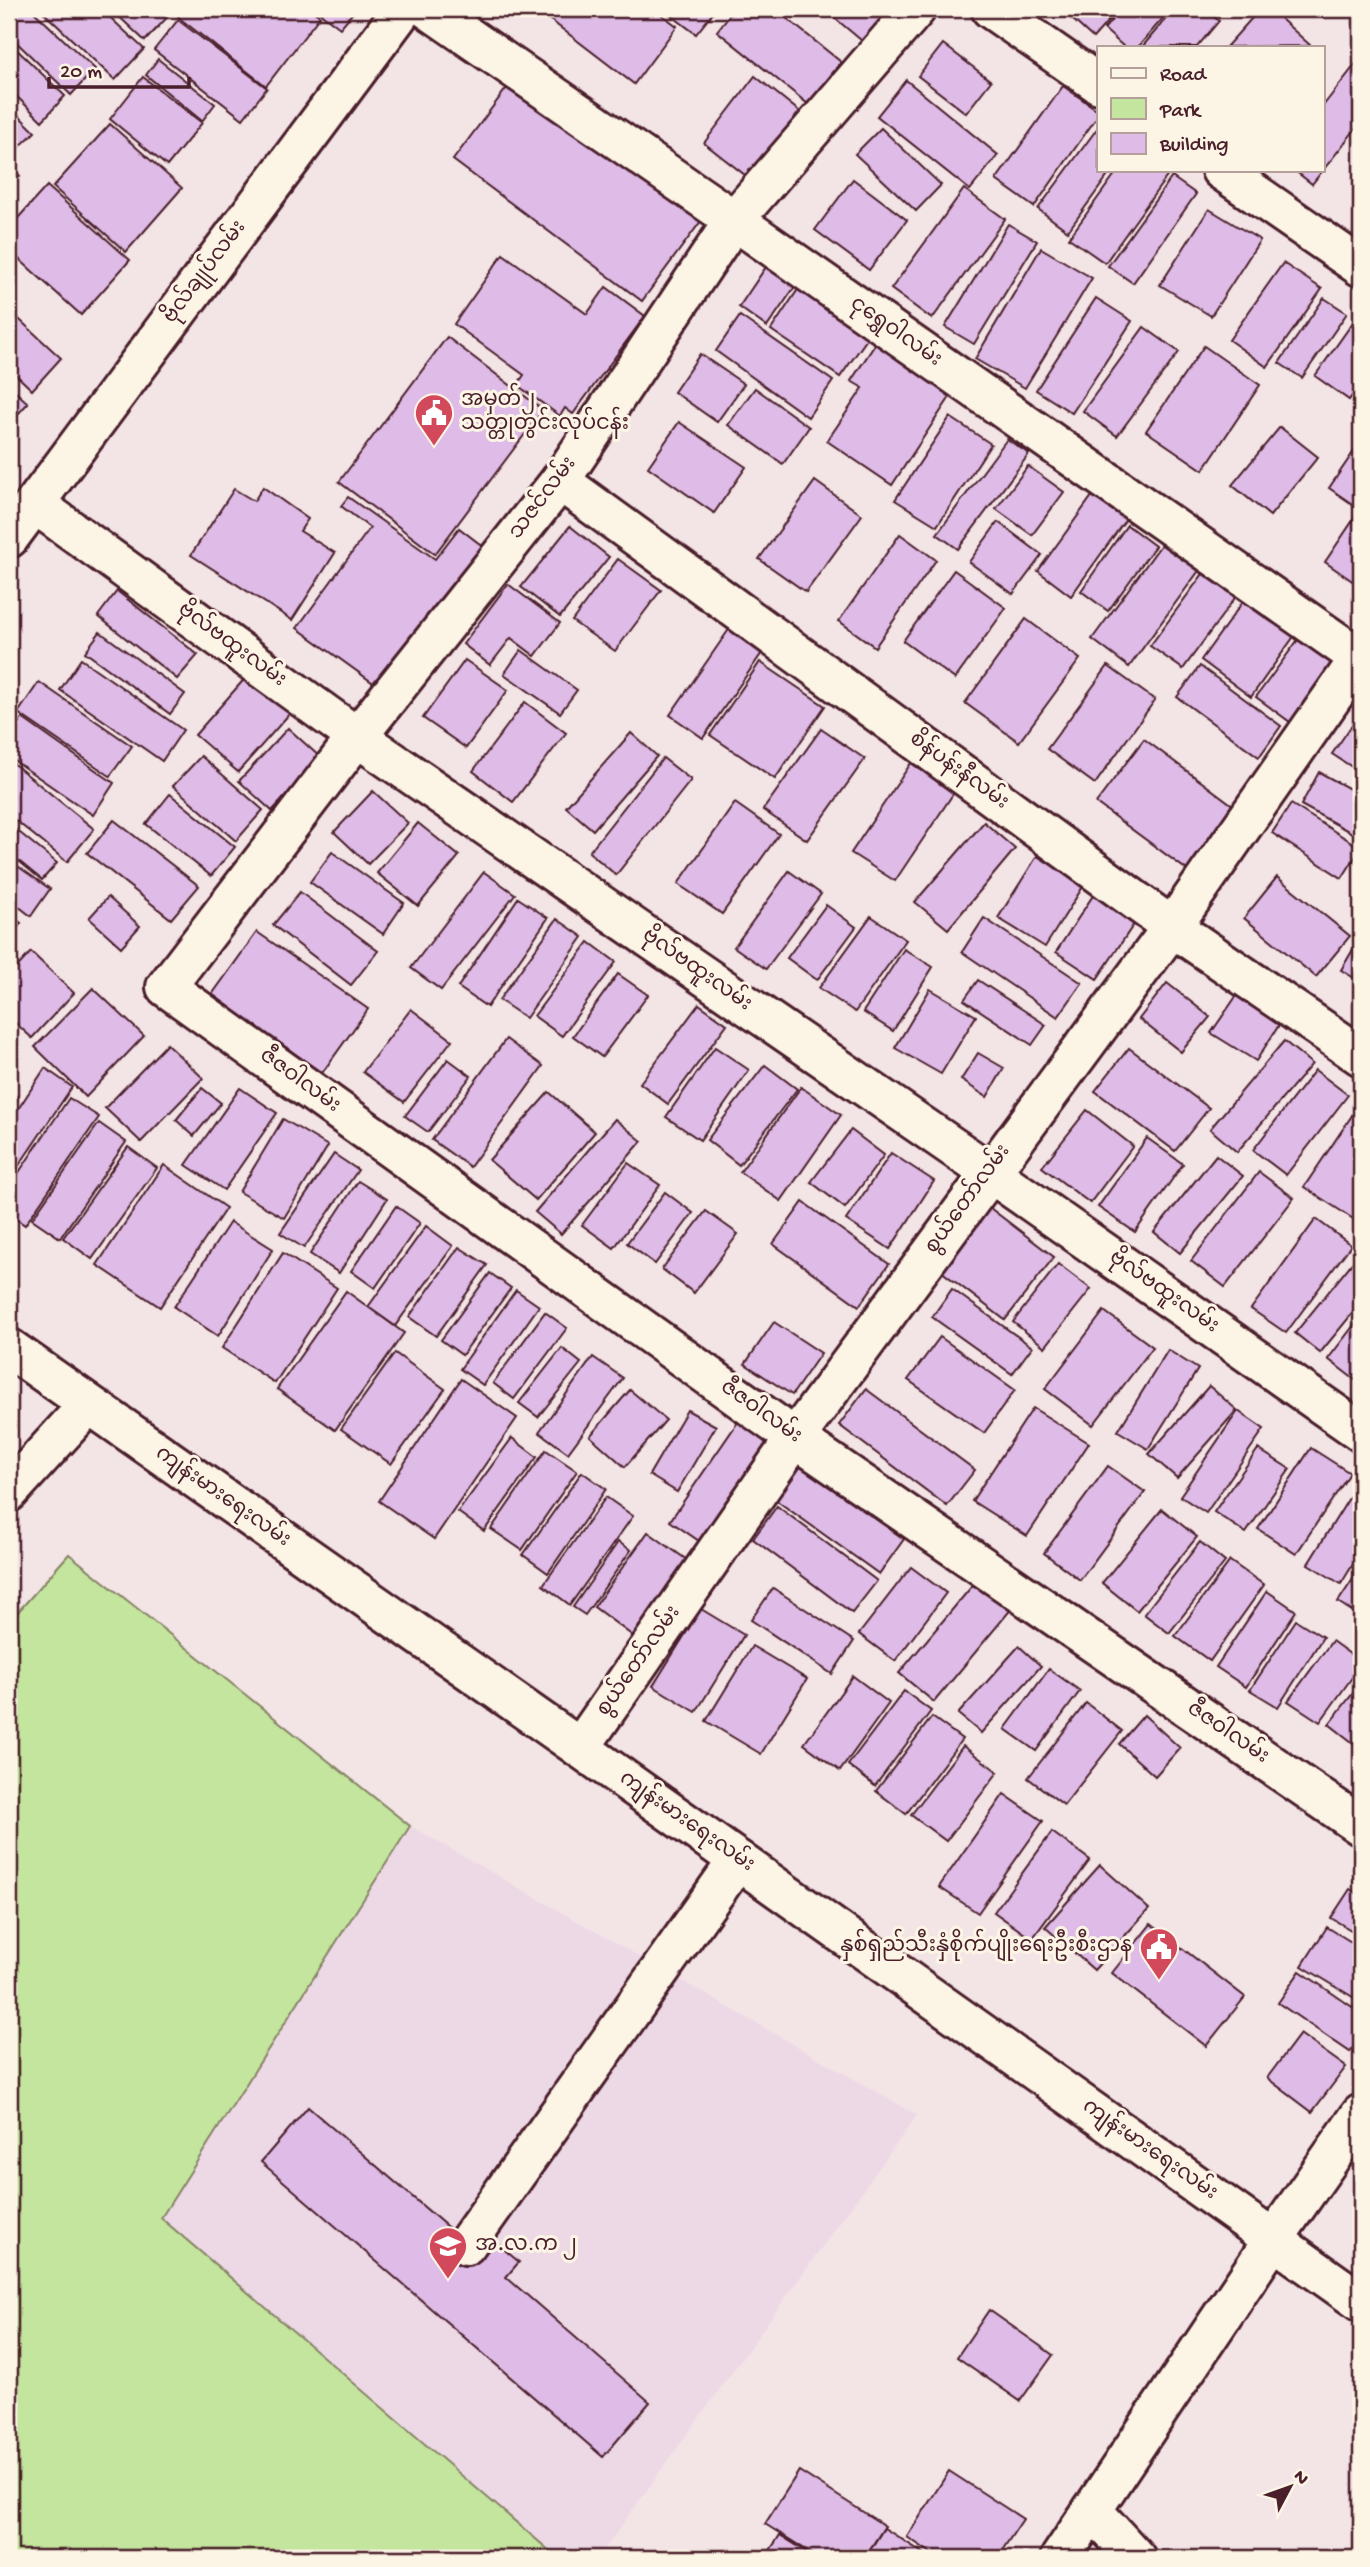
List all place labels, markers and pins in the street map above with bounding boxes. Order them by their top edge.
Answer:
place label: အမှတ်၂ သတ္တုတွင်းလုပ်ငန်း [461,382,629,439]
public building icon: အမှတ်၂ သတ္တုတွင်းလုပ်ငန်း [413,392,455,447]
public building icon: နှစ်ရှည်သီးနှံစိုက်ပျိုးရေးဦးစီးဌာန [1138,1926,1180,1981]
place label: နှစ်ရှည်သီးနှံစိုက်ပျိုးရေးဦးစီးဌာန [840,1928,1132,1962]
school or university icon: အ.လ.က ၂ [427,2225,469,2280]
place label: အ.လ.က ၂ [475,2234,577,2260]

